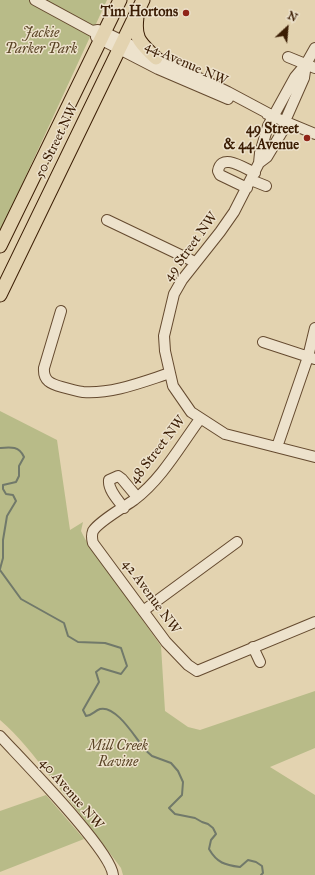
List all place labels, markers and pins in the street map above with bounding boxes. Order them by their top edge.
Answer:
place label: Tim Hortons [101,5,178,21]
marker: Tim Hortons [181,8,191,18]
place label: 49 Street & 44 Avenue [223,122,299,154]
marker: 49 Street & 44 Avenue [302,133,312,143]

